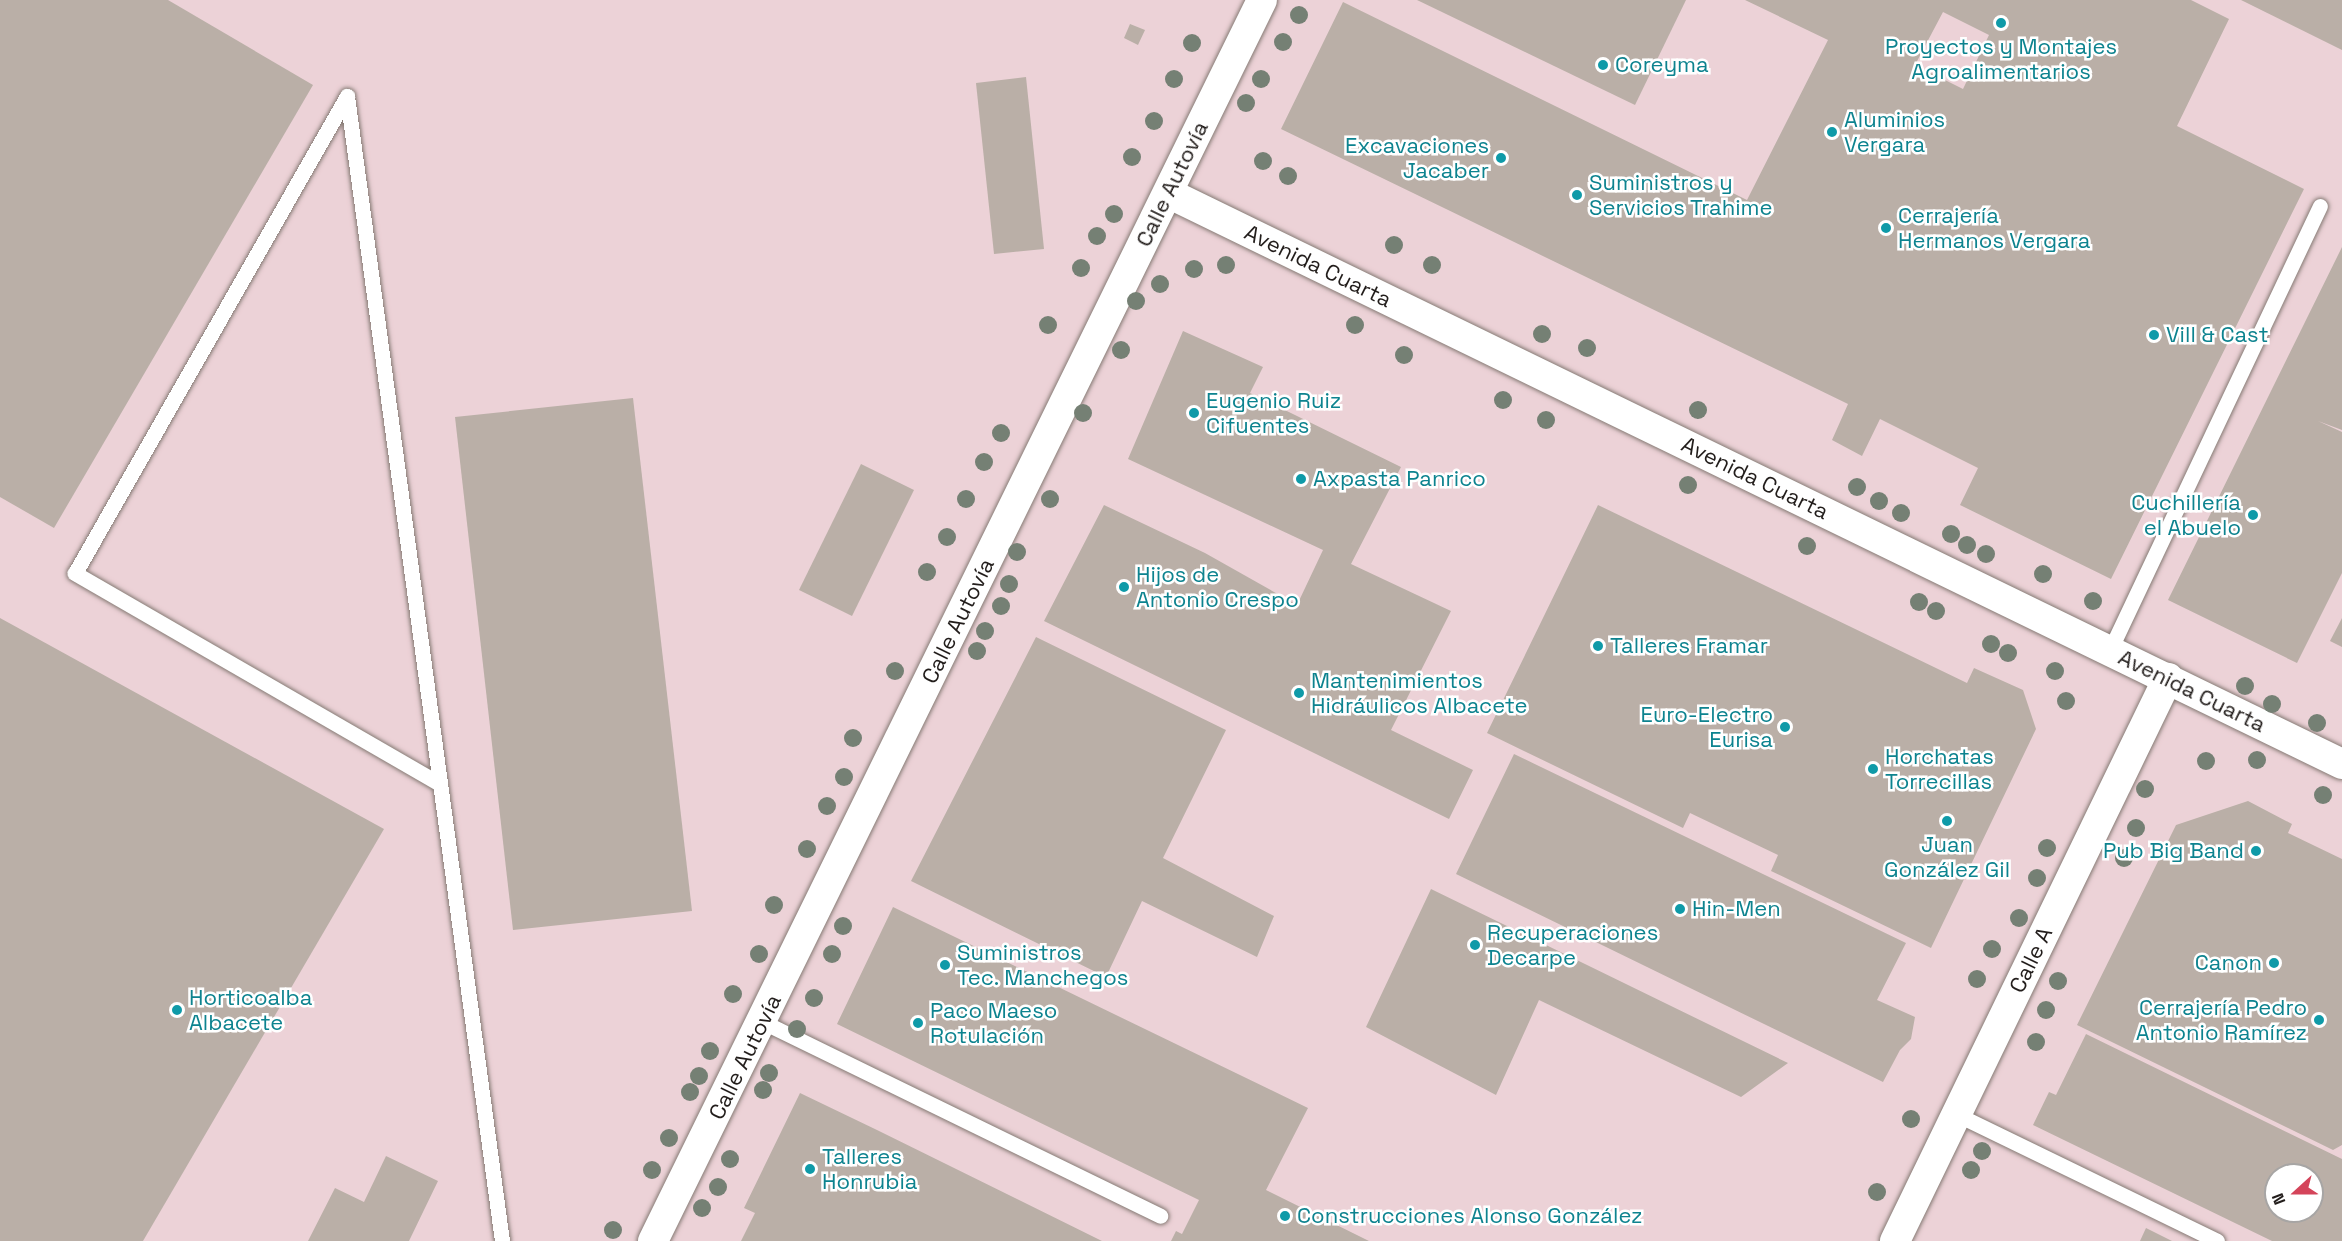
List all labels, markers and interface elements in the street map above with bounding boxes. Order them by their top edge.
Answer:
marker: Proyectos y Montajes Agroalimentarios [1994,16,2008,30]
place label: Proyectos y Montajes Agroalimentarios [1885,33,2117,84]
place label: Coreyma [1615,52,1709,78]
marker: Coreyma [1596,58,1610,72]
place label: Aluminios Vergara [1844,106,1945,158]
street label: Calle Autovía [1130,117,1214,251]
marker: Aluminios Vergara [1825,125,1839,139]
place label: Excavaciones Jacaber [1345,132,1489,184]
marker: Excavaciones Jacaber [1494,151,1508,165]
place label: Suministros y Servicios Trahime [1589,169,1773,220]
marker: Suministros y Servicios Trahime [1570,188,1584,202]
place label: Cerrajería Hermanos Vergara [1898,202,2091,254]
street label: Avenida Cuarta [1240,219,1396,313]
marker: Cerrajería Hermanos Vergara [1879,221,1893,235]
place label: Vill & Cast [2166,322,2269,348]
marker: Vill & Cast [2147,328,2161,342]
place label: Eugenio Ruiz Cifuentes [1206,387,1341,439]
marker: Eugenio Ruiz Cifuentes [1187,406,1201,420]
street label: Avenida Cuarta [1677,431,1833,525]
place label: Axpasta Panrico [1313,466,1486,492]
marker: Axpasta Panrico [1294,472,1308,486]
place label: Cuchillería el Abuelo [2131,489,2241,540]
marker: Cuchillería el Abuelo [2246,508,2260,522]
street label: Calle Autovía [916,554,1000,688]
place label: Hijos de Antonio Crespo [1136,561,1299,612]
marker: Hijos de Antonio Crespo [1117,580,1131,594]
place label: Talleres Framar [1610,633,1768,659]
marker: Talleres Framar [1591,639,1605,653]
street label: Avenida Cuarta [2114,644,2270,738]
place label: Mantenimientos Hidráulicos Albacete [1311,667,1528,718]
marker: Mantenimientos Hidráulicos Albacete [1292,686,1306,700]
place label: Euro-Electro Eurisa [1641,701,1773,752]
marker: Euro-Electro Eurisa [1778,720,1792,734]
place label: Horchatas Torrecillas [1885,743,1994,794]
marker: Horchatas Torrecillas [1866,762,1880,776]
marker: Juan González Gil [1940,814,1954,828]
place label: Juan González Gil [1884,831,2010,882]
place label: Pub Big Band [2103,838,2244,864]
marker: Pub Big Band [2249,844,2263,858]
place label: Hin-Men [1692,896,1781,922]
marker: Hin-Men [1673,902,1687,916]
place label: Recuperaciones Decarpe [1487,919,1658,970]
street label: Calle A [2004,923,2058,997]
marker: Recuperaciones Decarpe [1468,938,1482,952]
place label: Suministros Tec. Manchegos [957,939,1129,990]
place label: Canon [2195,950,2262,976]
marker: Canon [2267,956,2281,970]
marker: Suministros Tec. Manchegos [938,958,952,972]
place label: Horticoalba Albacete [189,984,312,1036]
street label: Calle Autovía [703,990,787,1124]
place label: Cerrajería Pedro Antonio Ramírez [2136,994,2307,1046]
place label: Paco Maeso Rotulación [930,997,1057,1048]
marker: Horticoalba Albacete [170,1003,184,1017]
marker: Cerrajería Pedro Antonio Ramírez [2312,1013,2326,1027]
marker: Paco Maeso Rotulación [911,1016,925,1030]
place label: Talleres Honrubia [822,1143,917,1194]
marker: Talleres Honrubia [803,1162,817,1176]
north arrow [2264,1163,2324,1223]
text: N [2267,1190,2290,1208]
place label: Construcciones Alonso González [1297,1203,1643,1229]
marker: Construcciones Alonso González [1278,1209,1292,1223]

